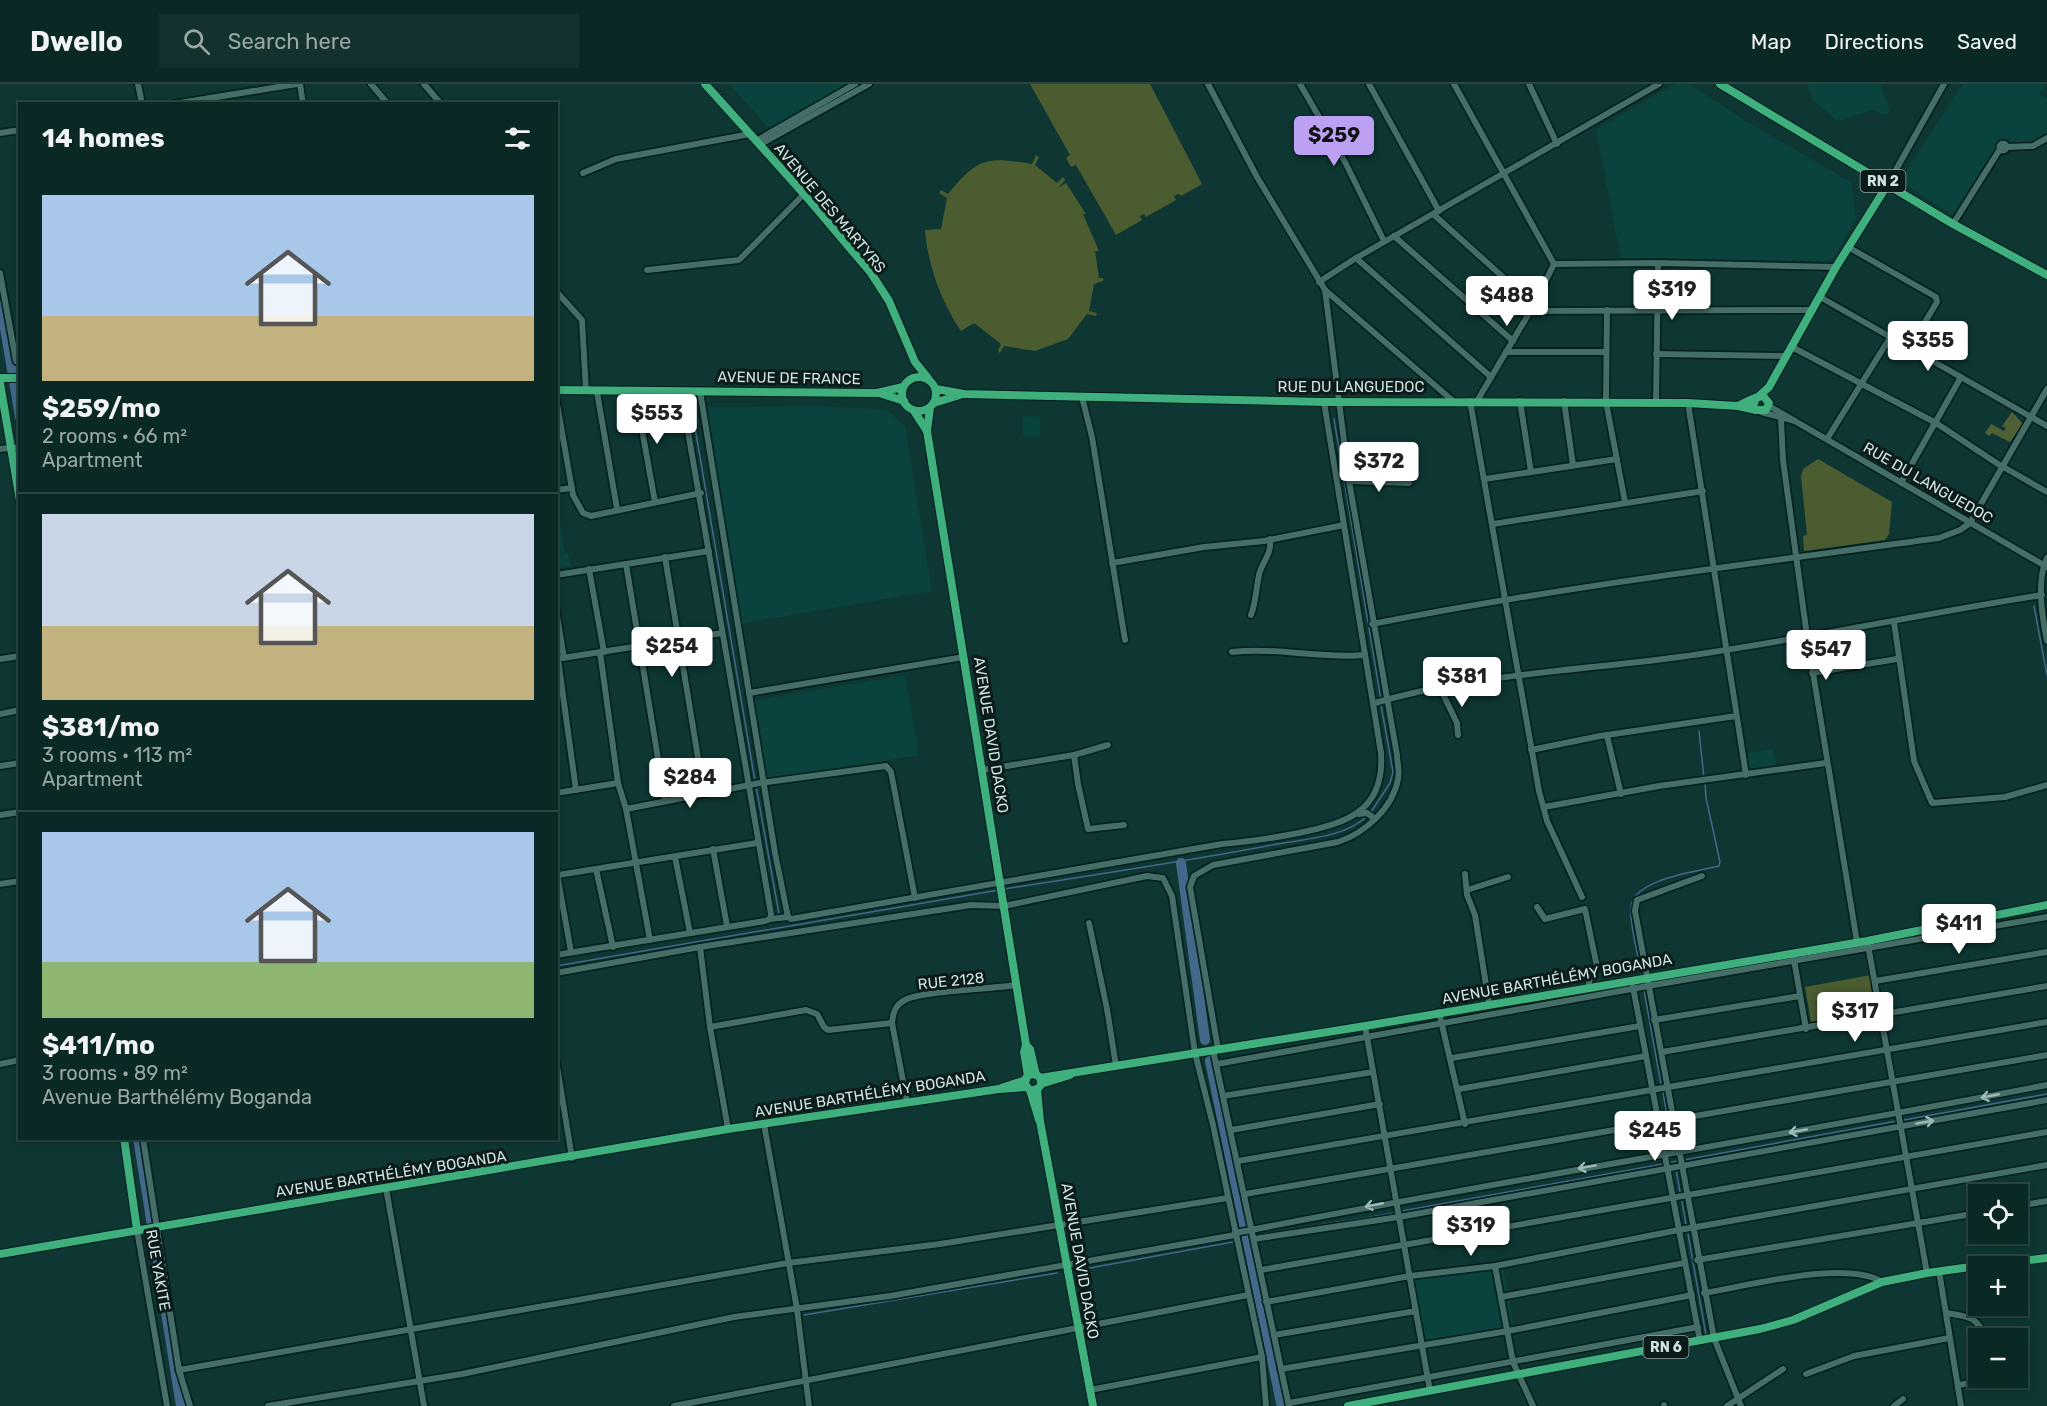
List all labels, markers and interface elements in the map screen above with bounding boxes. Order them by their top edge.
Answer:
search box [159,14,579,68]
text: Dwello [30,25,123,58]
icon: search [180,25,213,58]
text: Search here [228,28,351,55]
text: Map [1751,29,1792,54]
text: Directions [1825,29,1924,54]
text: Saved [1957,29,2017,54]
pin: $259 [1298,116,1370,167]
icon: filters [501,122,534,155]
text: 14 homes [42,123,165,154]
text: $259 [1308,123,1360,147]
street label: AVENUE DES MARTYRS [771,140,889,276]
road number: RN 2 [1860,170,1906,192]
icon: home [234,234,342,342]
pin: $319 [1636,270,1708,321]
pin: $488 [1471,276,1543,327]
text: $319 [1647,277,1697,301]
text: $488 [1480,283,1534,307]
pin: $355 [1892,321,1964,372]
text: $355 [1902,328,1954,352]
street label: AVENUE DE FRANCE [717,368,861,388]
street label: RUE DU LANGUEDOC [1278,378,1424,396]
text: $259/mo [42,393,161,424]
pin: $553 [621,394,693,445]
text: $553 [631,401,683,425]
text: 2 rooms · 66 m² [42,424,187,448]
street label: RUE DU LANGUEDOC [1860,438,1996,528]
pin: $372 [1343,442,1415,493]
text: Apartment [42,448,143,472]
text: $372 [1354,449,1405,473]
icon: home [234,553,342,661]
pin: $254 [636,627,708,678]
pin: $547 [1790,630,1862,681]
text: $254 [646,634,698,658]
text: $547 [1801,637,1851,661]
street label: AVENUE DAVID DACKO [970,656,1012,814]
pin: $381 [1426,657,1498,708]
text: $381 [1437,664,1487,688]
text: $381/mo [42,712,160,743]
text: 3 rooms · 113 m² [42,743,192,767]
pin: $284 [654,758,726,809]
text: $284 [663,765,717,789]
text: Apartment [42,767,143,791]
icon: home [234,871,342,979]
pin: $411 [1923,904,1995,955]
text: $411 [1936,911,1982,935]
street label: AVENUE BARTHÉLÉMY BOGANDA [1441,950,1673,1008]
street label: RUE 2128 [917,969,985,993]
pin: $317 [1819,992,1891,1043]
text: $317 [1831,999,1879,1023]
text: $411/mo [42,1030,155,1061]
text: 3 rooms · 89 m² [42,1061,188,1085]
street label: AVENUE BARTHÉLÉMY BOGANDA [753,1067,987,1121]
text: Avenue Barthélémy Boganda [42,1085,312,1109]
one-way arrow [1980,1091,2000,1102]
pin: $245 [1619,1111,1691,1162]
one-way arrow [1915,1116,1935,1127]
text: $245 [1629,1118,1681,1142]
one-way arrow [1788,1126,1808,1137]
street label: AVENUE BARTHÉLÉMY BOGANDA [274,1147,508,1201]
one-way arrow [1578,1162,1597,1173]
street label: AVENUE DAVID DACKO [1057,1182,1103,1340]
map controls [1968,1184,2028,1388]
button: locate [1968,1184,2028,1244]
one-way arrow [1365,1200,1385,1211]
pin: $319 [1435,1206,1507,1257]
text: $319 [1446,1213,1496,1237]
street label: RUE YAKITE [142,1228,174,1312]
button: + [1968,1256,2028,1316]
button: − [1968,1328,2028,1388]
road number: RN 6 [1644,1336,1688,1358]

